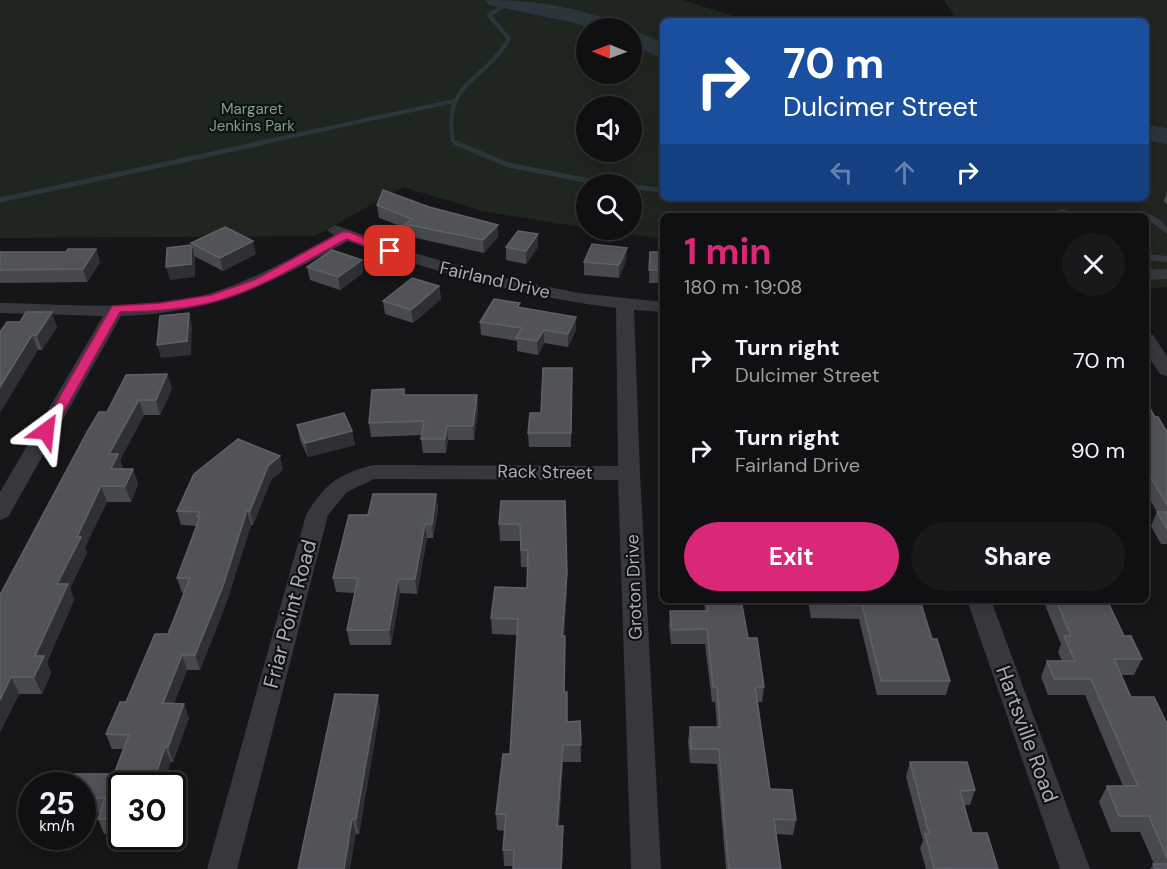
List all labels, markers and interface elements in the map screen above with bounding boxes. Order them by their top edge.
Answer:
north arrow [576,18,642,84]
map controls [576,18,642,240]
text: 70 m [783,36,884,91]
icon: right [684,42,762,120]
text: Dulcimer Street [783,89,978,124]
button: sound [576,96,642,162]
park label: Margaret Jenkins Park [209,99,295,136]
icon: left [825,156,858,189]
icon: ahead [888,156,921,189]
icon: right [951,156,984,189]
button: search [576,174,642,240]
pin [364,225,415,276]
text: 1 min [684,228,772,275]
button: close [1062,233,1125,296]
icon: arrive [373,234,406,267]
street label: Fairland Drive [437,256,553,304]
text: 180 m · 19:08 [684,274,803,300]
text: Turn right [735,333,840,362]
icon: right [684,344,717,377]
text: 70 m [1073,346,1125,375]
text: Dulcimer Street [735,362,880,388]
position arrow [14,399,78,463]
text: Turn right [735,423,840,452]
icon: right [684,434,717,467]
text: 90 m [1071,436,1125,465]
text: Fairland Drive [735,452,860,478]
street label: Rack Street [497,459,593,485]
button: Exit [684,522,899,591]
button: Share [911,522,1125,591]
street label: Groton Drive [620,534,648,640]
street label: Friar Point Road [257,537,323,691]
street label: Hartsville Road [989,662,1065,806]
speed limit sign: 30 [108,772,186,850]
text: 25 [39,784,75,823]
text: km/h [39,816,75,836]

